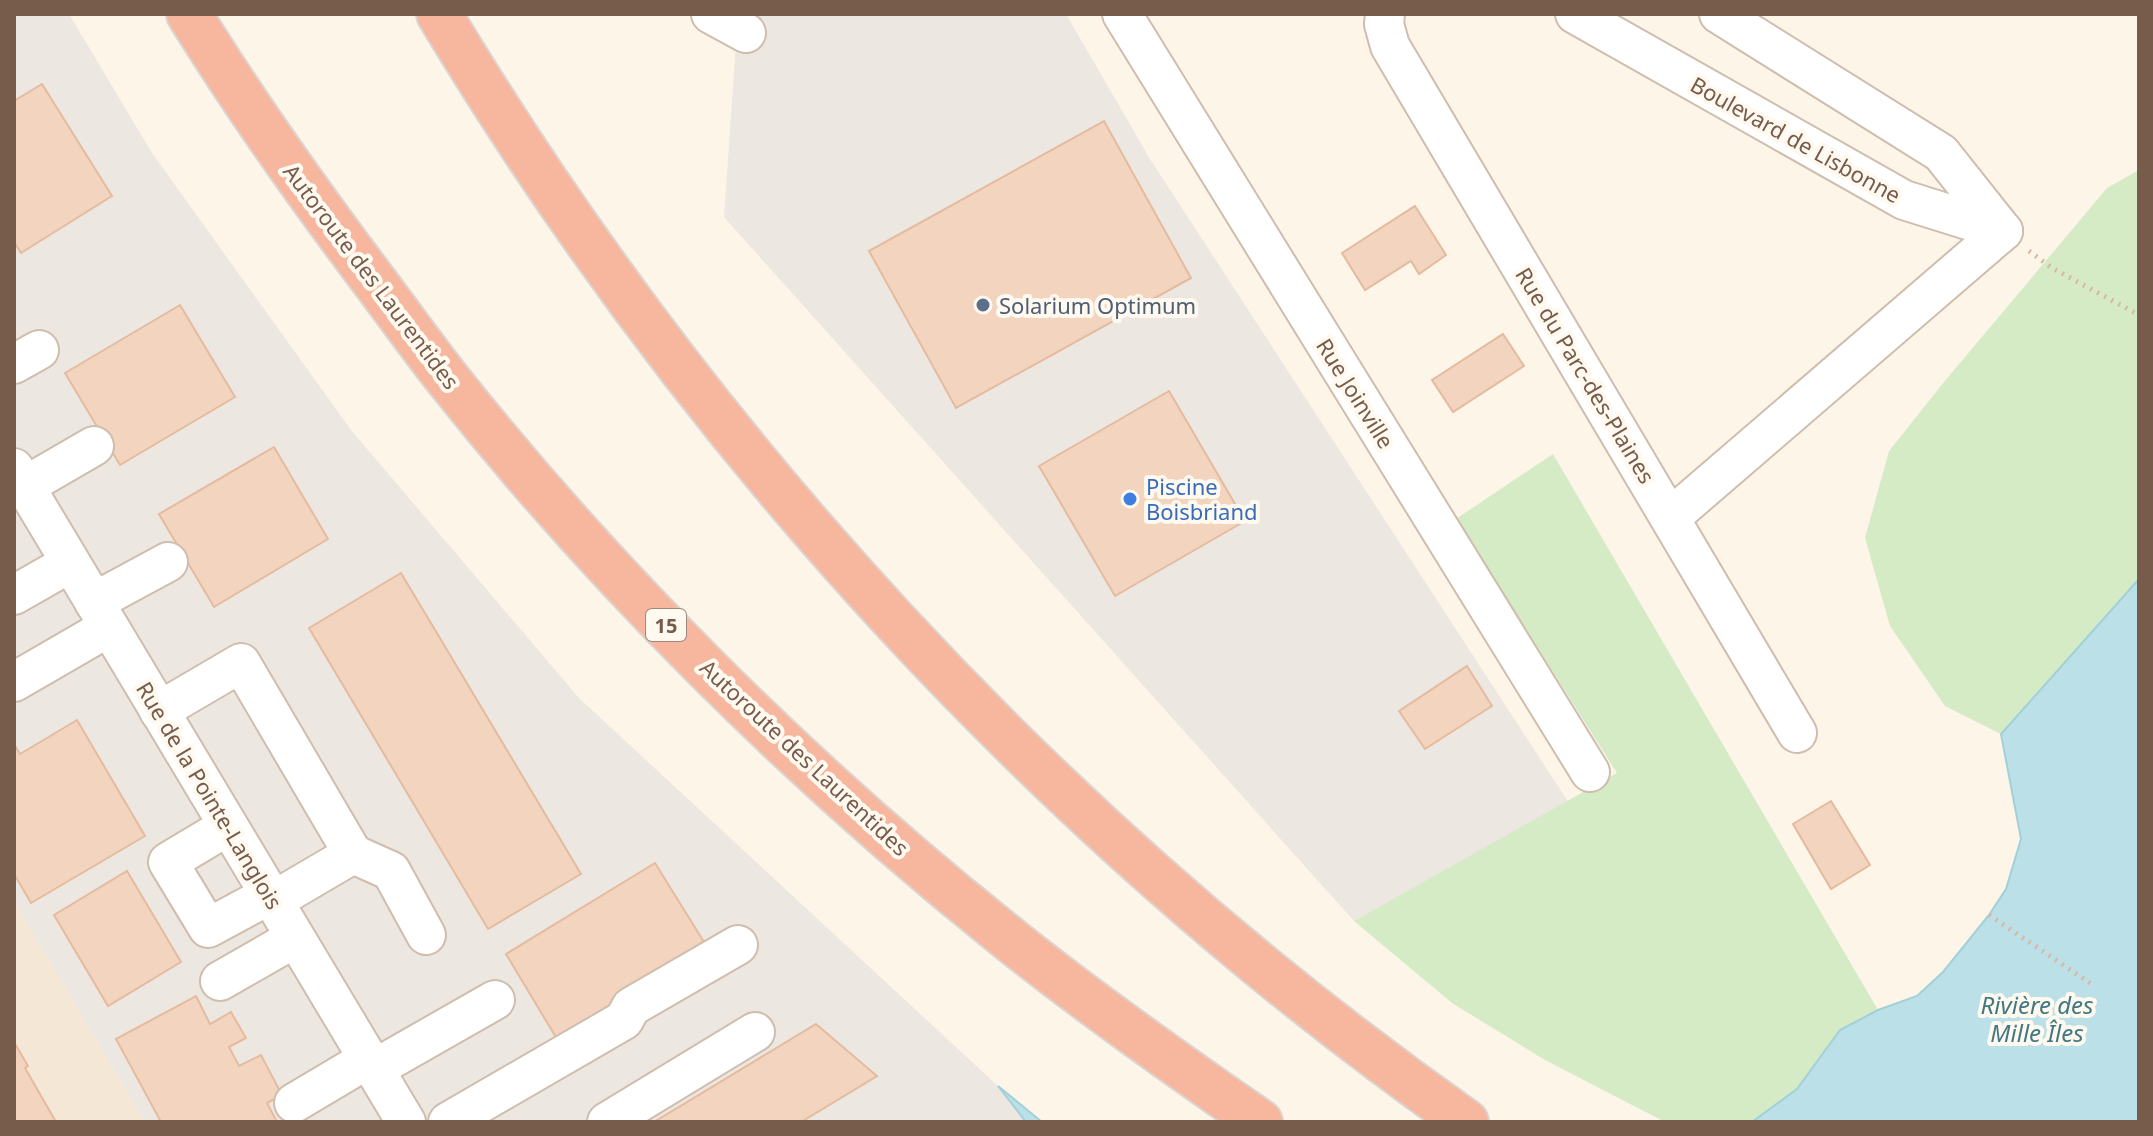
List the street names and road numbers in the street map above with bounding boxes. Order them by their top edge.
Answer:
street label: Boulevard de Lisbonne [1685,69,1907,209]
street label: Autoroute des Laurentides [277,157,467,395]
street label: Rue du Parc-des-Plaines [1509,261,1663,489]
street label: Rue Joinville [1310,332,1402,454]
road number: 15 [646,609,686,641]
street label: Autoroute des Laurentides [694,652,916,862]
street label: Rue de la Pointe-Langlois [130,676,290,914]

